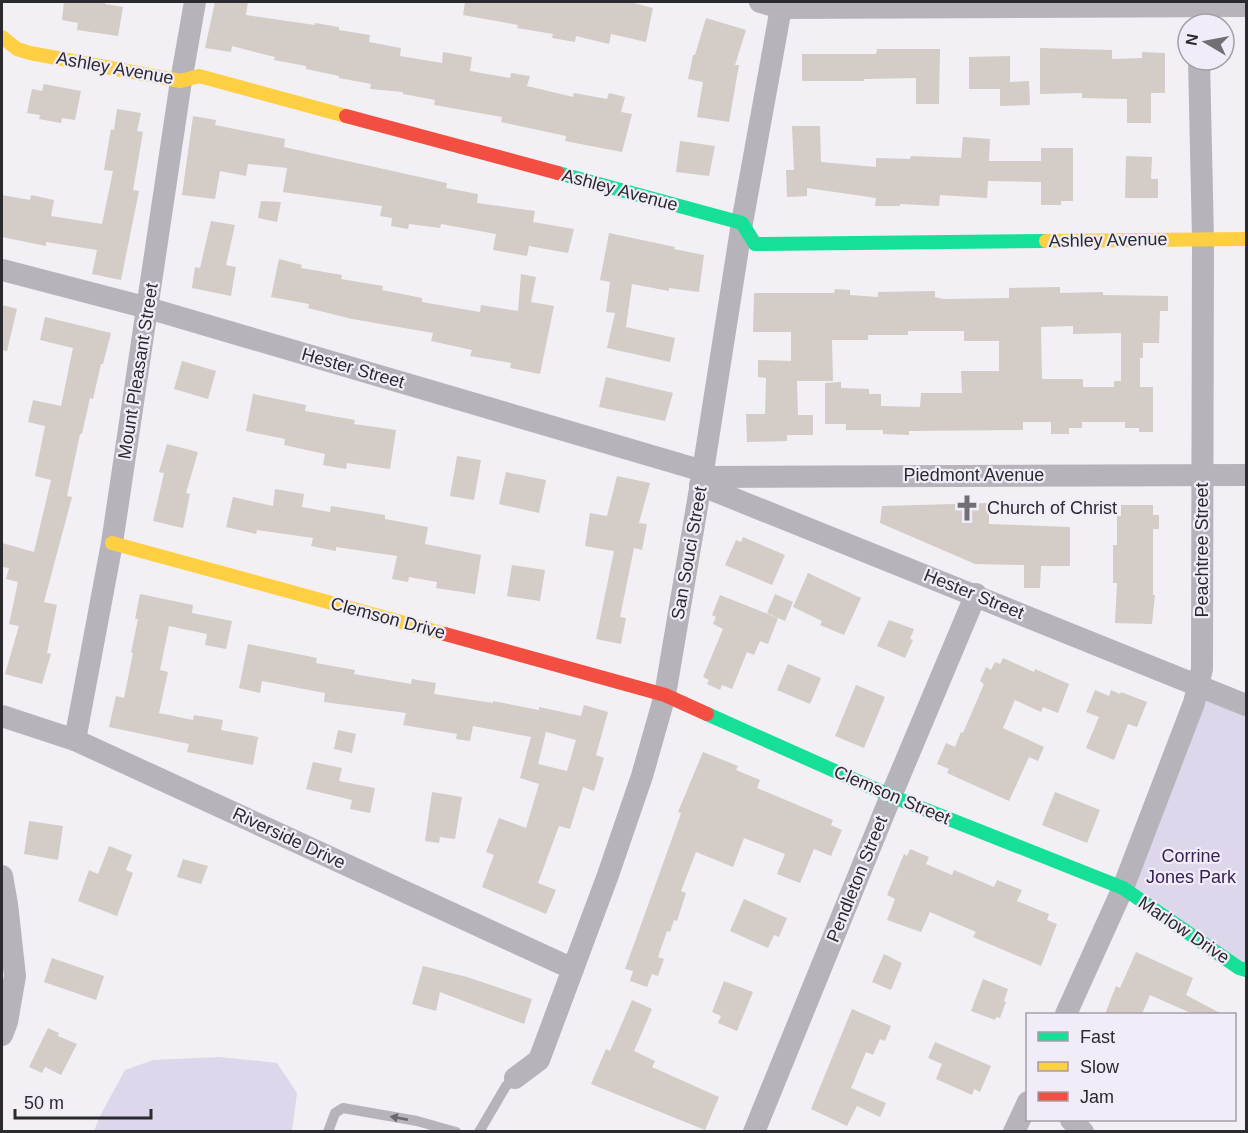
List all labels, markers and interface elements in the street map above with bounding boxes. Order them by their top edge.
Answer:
north arrow [1176,12,1236,72]
text: N [1182,32,1201,47]
street label: Ashley Avenue [55,48,175,88]
street label: Ashley Avenue [560,165,680,215]
street label: Ashley Avenue [1048,229,1168,251]
street label: Mount Pleasant Street [114,281,162,461]
street label: Hester Street [299,344,407,392]
street label: Piedmont Avenue [904,465,1044,485]
street label: Peachtree Street [1192,482,1212,618]
street label: San Souci Street [667,485,711,621]
church icon: Church of Christ [952,493,982,523]
place label: Church of Christ [987,498,1117,518]
street label: Hester Street [921,565,1027,623]
street label: Clemson Drive [328,593,448,643]
street label: Clemson Street [831,762,953,828]
street label: Riverside Drive [229,803,349,873]
street label: Pendleton Street [823,813,891,945]
park label: Corrine Jones Park [1146,846,1237,887]
street label: Marlow Drive [1135,892,1233,968]
legend [1026,1013,1236,1121]
text: Fast [1080,1027,1115,1047]
text: Slow [1080,1057,1120,1077]
scale bar [15,1082,152,1120]
text: Jam [1080,1087,1114,1107]
text: 50 m [24,1093,64,1113]
one-way arrow [390,1113,409,1122]

